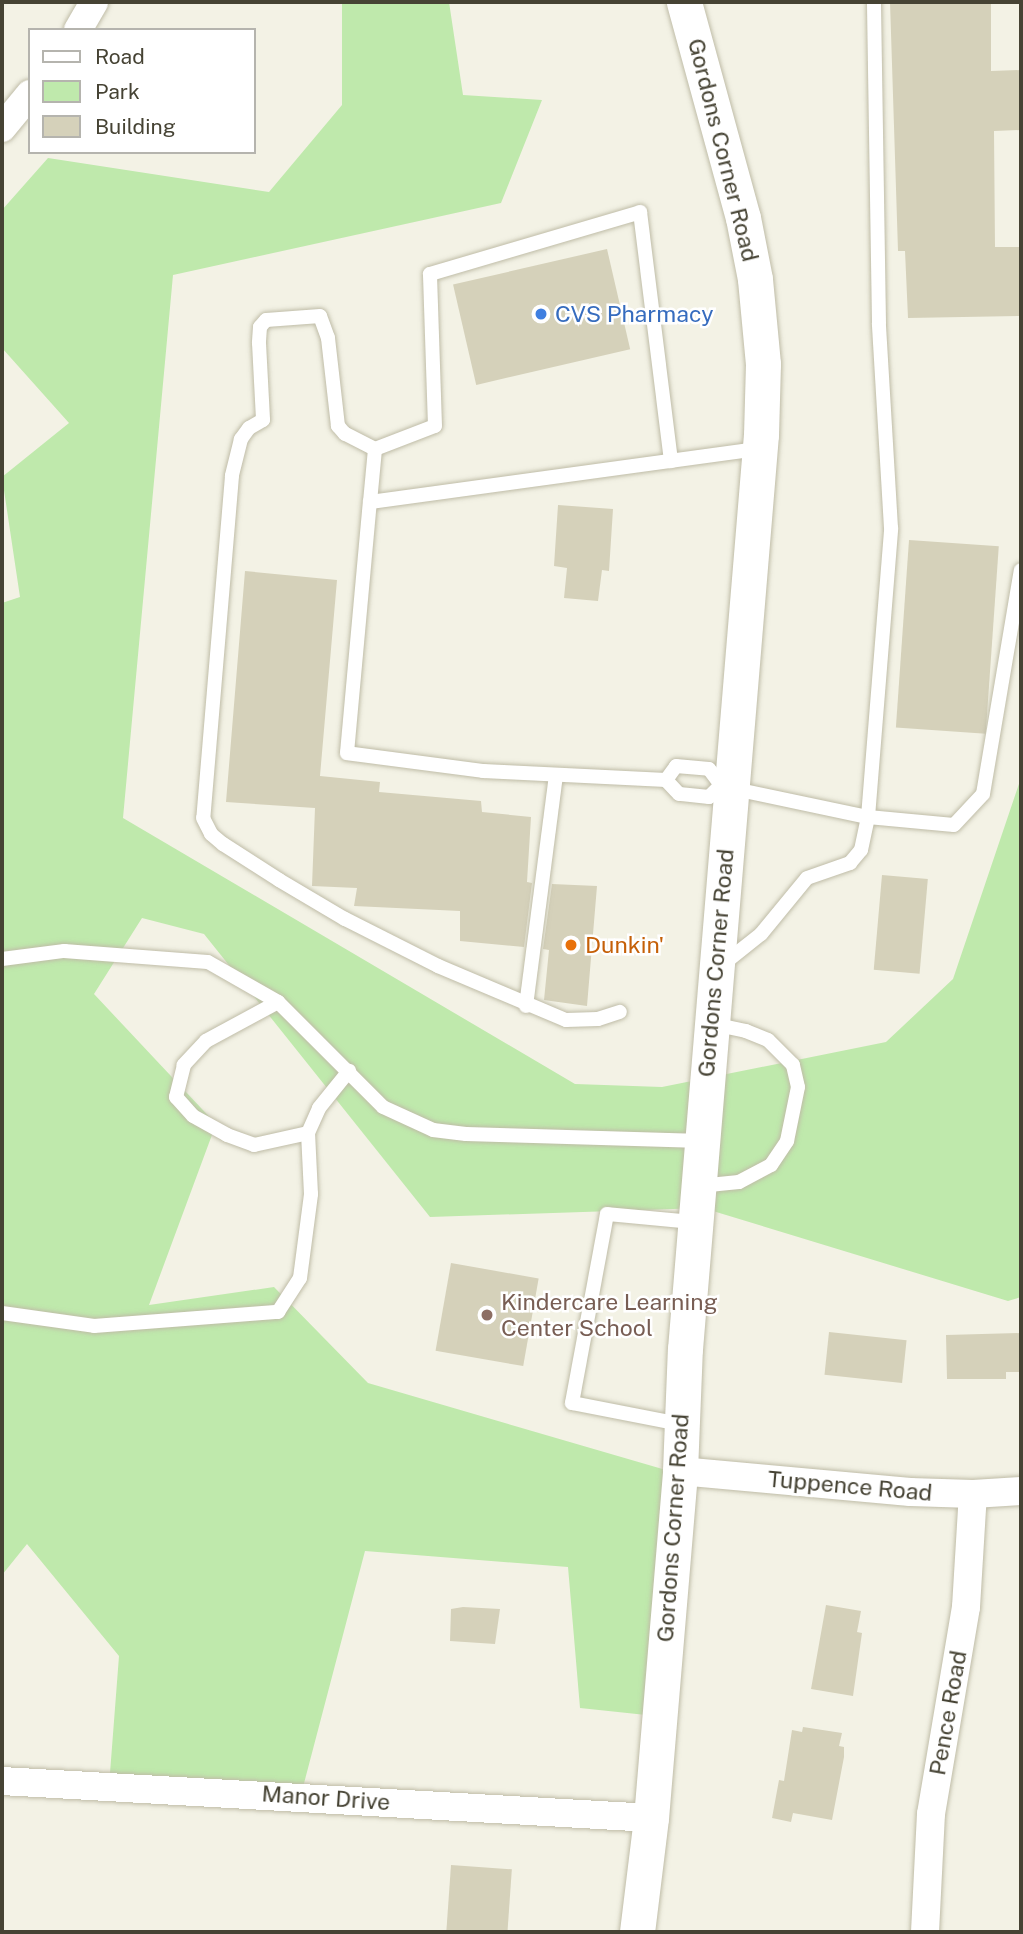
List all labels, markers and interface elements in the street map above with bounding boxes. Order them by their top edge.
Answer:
legend [28,28,256,154]
street label: Gordons Corner Road [682,36,764,264]
text: Road [95,44,145,69]
text: Park [95,79,140,104]
text: Building [95,114,176,139]
place label: CVS Pharmacy [555,300,714,328]
marker: CVS Pharmacy [533,306,549,322]
street label: Gordons Corner Road [692,848,740,1078]
place label: Dunkin' [585,931,664,959]
marker: Dunkin' [563,937,579,953]
place label: Kindercare Learning Center School [501,1288,718,1342]
marker: Kindercare Learning Center School [479,1307,495,1323]
street label: Gordons Corner Road [651,1413,695,1643]
street label: Tuppence Road [767,1465,933,1507]
street label: Pence Road [923,1648,973,1778]
street label: Manor Drive [261,1780,391,1816]

